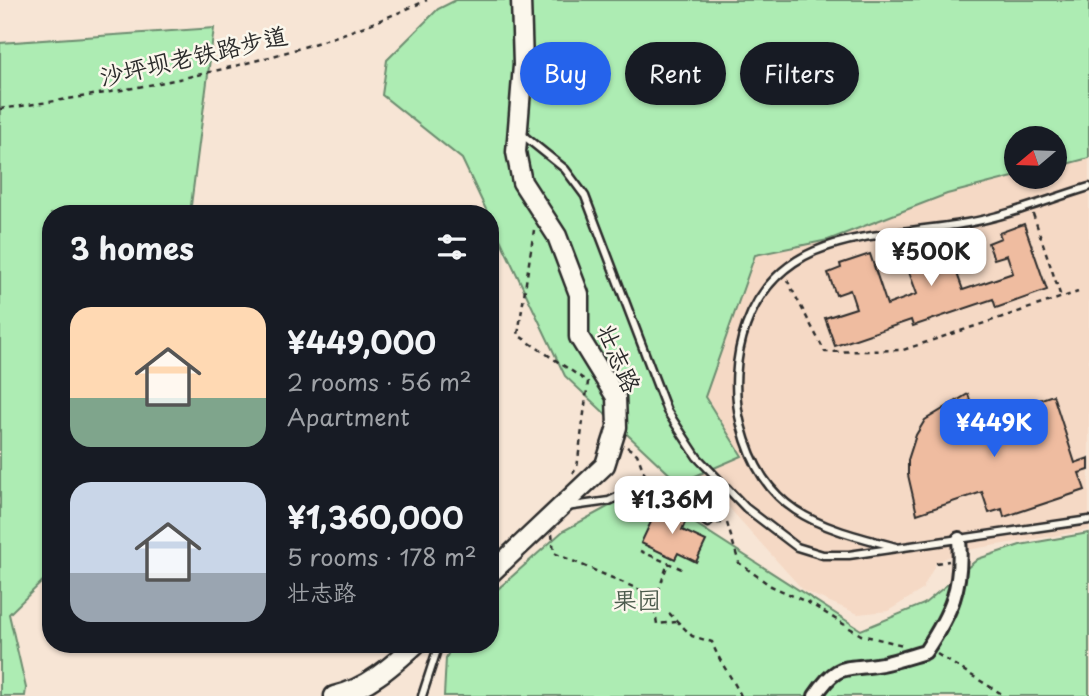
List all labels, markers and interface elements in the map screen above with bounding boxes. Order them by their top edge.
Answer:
street label: 沙坪坝老铁路步道 [95,16,291,94]
chip: Buy [520,42,611,105]
chip: Rent [625,42,726,105]
chip: Filters [740,42,859,105]
north arrow [1004,126,1068,189]
map controls [1004,126,1067,189]
text: 3 homes [70,225,194,270]
icon: filters [433,228,471,266]
pin: ¥500K [882,229,980,288]
text: ¥500K [891,233,971,268]
street label: 壮志路 [589,318,651,398]
text: ¥449,000 [287,319,436,364]
icon: home [126,335,210,419]
text: 2 rooms · 56 m² [287,364,472,399]
text: Apartment [287,399,410,434]
pin: ¥449K [945,400,1043,459]
text: ¥449K [956,404,1032,439]
pin: ¥1.36M [615,476,729,536]
text: ¥1.36M [630,481,714,516]
text: ¥1,360,000 [287,494,464,539]
icon: home [126,510,210,594]
text: 5 rooms · 178 m² [287,539,477,574]
text: 壮志路 [287,574,356,609]
park label: 果园 [613,581,661,617]

